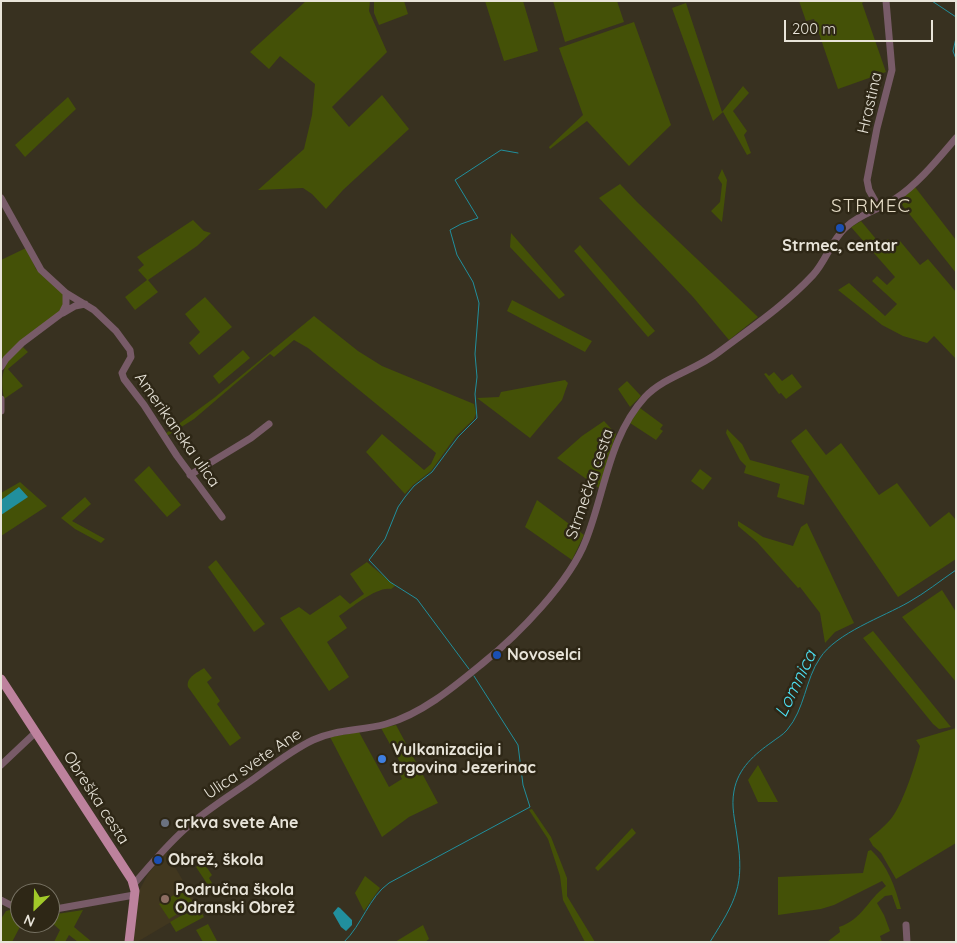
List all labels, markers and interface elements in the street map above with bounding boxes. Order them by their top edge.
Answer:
scale bar [787,10,936,42]
text: 200 m [792,19,836,38]
street label: Hrastina [854,70,886,136]
district label: STRMEC [830,195,912,217]
marker: Strmec, centar [834,222,846,234]
place label: Strmec, centar [782,236,898,256]
street label: Amerikanska ulica [130,369,224,491]
street label: Strmečka cesta [562,427,618,541]
place label: Novoselci [507,645,581,665]
water label: Lomnica [771,647,821,721]
marker: Novoselci [491,649,503,661]
street label: Ulica svete Ane [201,724,305,804]
place label: Vulkanizacija i trgovina Jezerinac [392,740,536,778]
street label: Obreška cesta [59,748,133,848]
marker: Vulkanizacija i trgovina Jezerinac [376,753,388,765]
place label: crkva svete Ane [175,813,299,833]
marker: crkva svete Ane [159,817,171,829]
place label: Obrež, škola [168,850,264,870]
marker: Obrež, škola [152,854,164,866]
place label: Područna škola Odranski Obrež [175,880,295,918]
north arrow [10,883,60,933]
marker: Područna škola Odranski Obrež [159,893,171,905]
text: N [21,910,38,931]

